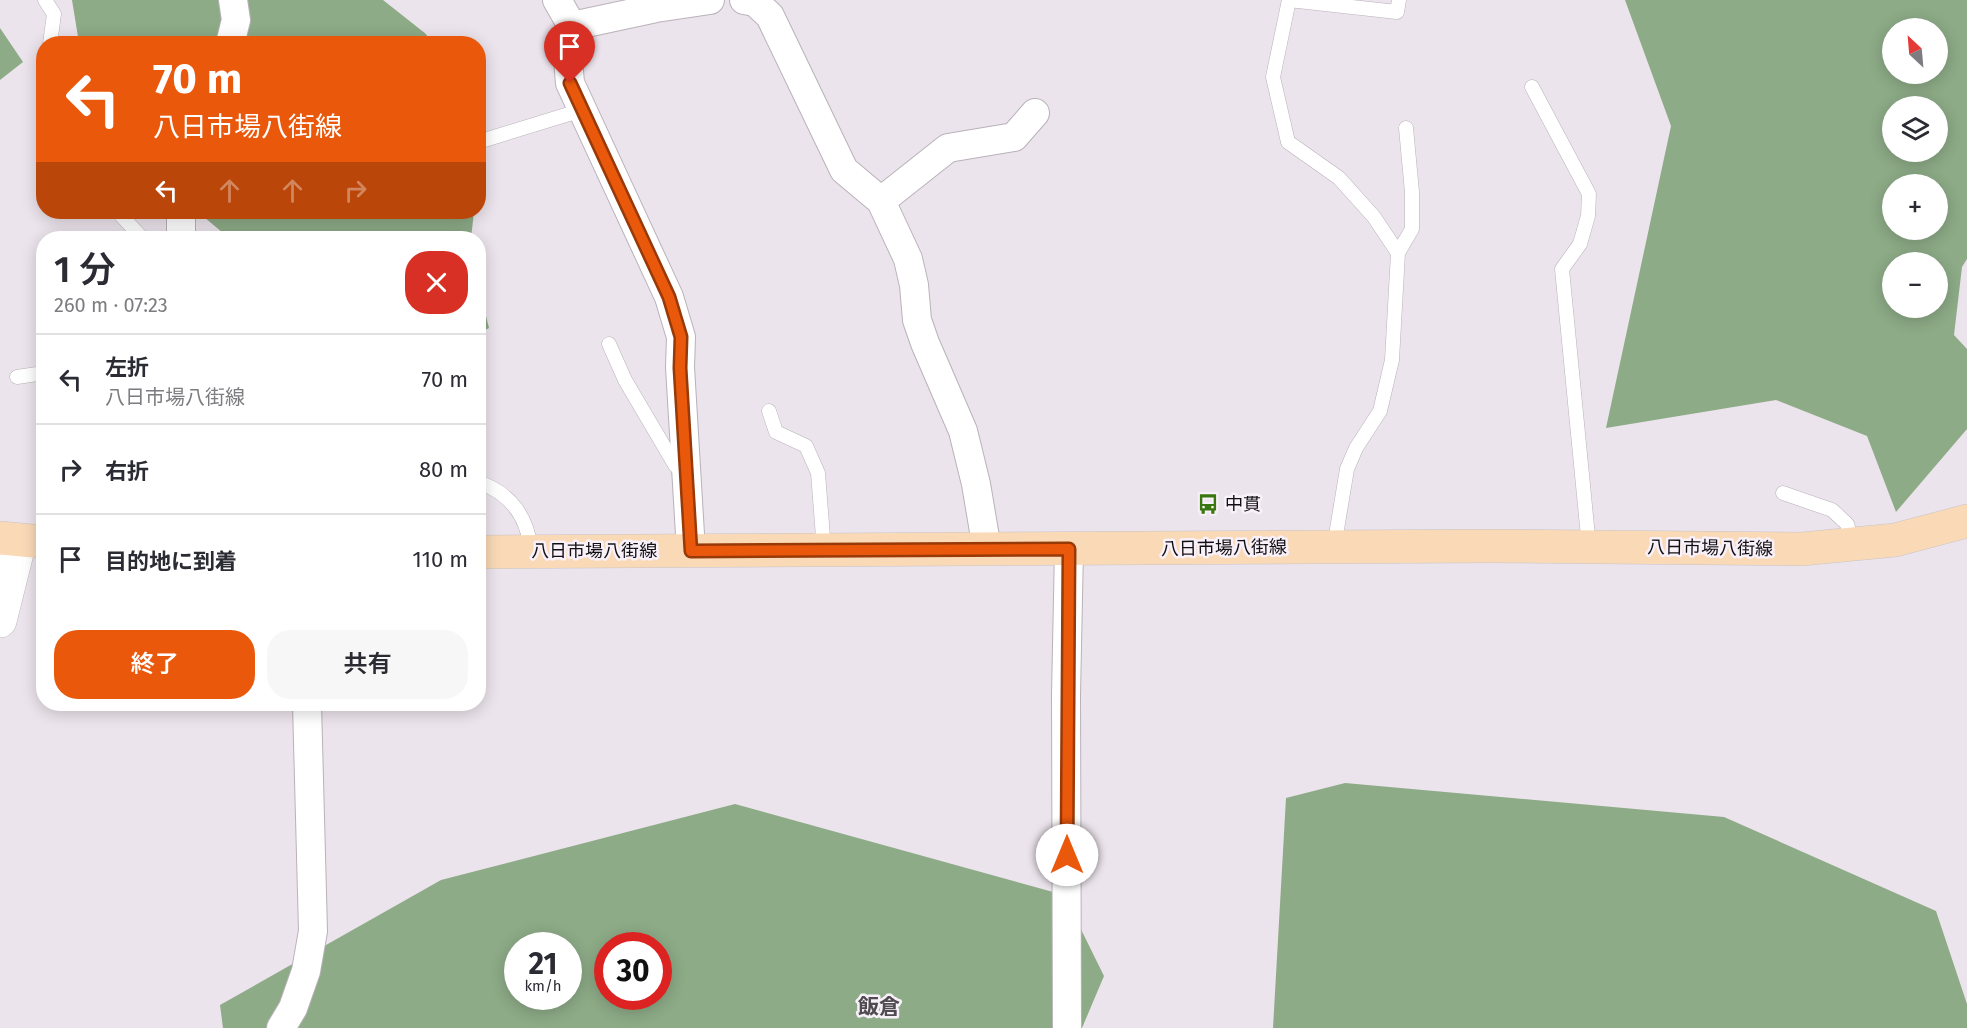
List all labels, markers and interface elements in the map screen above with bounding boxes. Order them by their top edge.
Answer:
north arrow [1882,18,1948,84]
map controls [1882,18,1948,318]
pin [544,21,595,83]
icon: arrive [553,30,586,63]
text: 70 m [153,54,242,104]
icon: left [54,60,132,138]
button: layers [1882,96,1948,162]
text: 八日市場八街線 [153,111,342,143]
icon: left [150,174,183,207]
icon: ahead [213,174,246,207]
icon: ahead [276,174,309,207]
icon: right [339,174,372,207]
button: + [1882,174,1948,240]
text: 1 分 [54,248,115,292]
button: close [405,251,468,314]
button: − [1882,252,1948,318]
text: 260 m · 07:23 [54,293,168,317]
text: 左折 [105,354,149,381]
icon: left [54,363,87,396]
text: 70 m [422,366,468,393]
text: 八日市場八街線 [105,385,245,409]
icon: right [54,453,87,486]
text: 80 m [419,456,468,483]
text: 右折 [105,458,149,485]
bus stop icon: 中貫 [1196,492,1220,516]
place label: 中貫 [1225,493,1261,515]
street label: 八日市場八街線 [1161,536,1287,560]
street label: 八日市場八街線 [1647,536,1773,560]
street label: 八日市場八街線 [531,540,657,562]
icon: arrive [54,543,87,576]
text: 110 m [412,546,468,573]
text: 目的地に到着 [105,548,237,575]
button: 終了 [54,630,255,699]
button: 共有 [267,630,468,699]
position arrow [1035,823,1099,887]
speed limit sign: 30 [594,932,672,1010]
text: 21 [529,946,557,982]
text: km/h [524,977,562,995]
district label: 飯倉 [857,994,900,1020]

